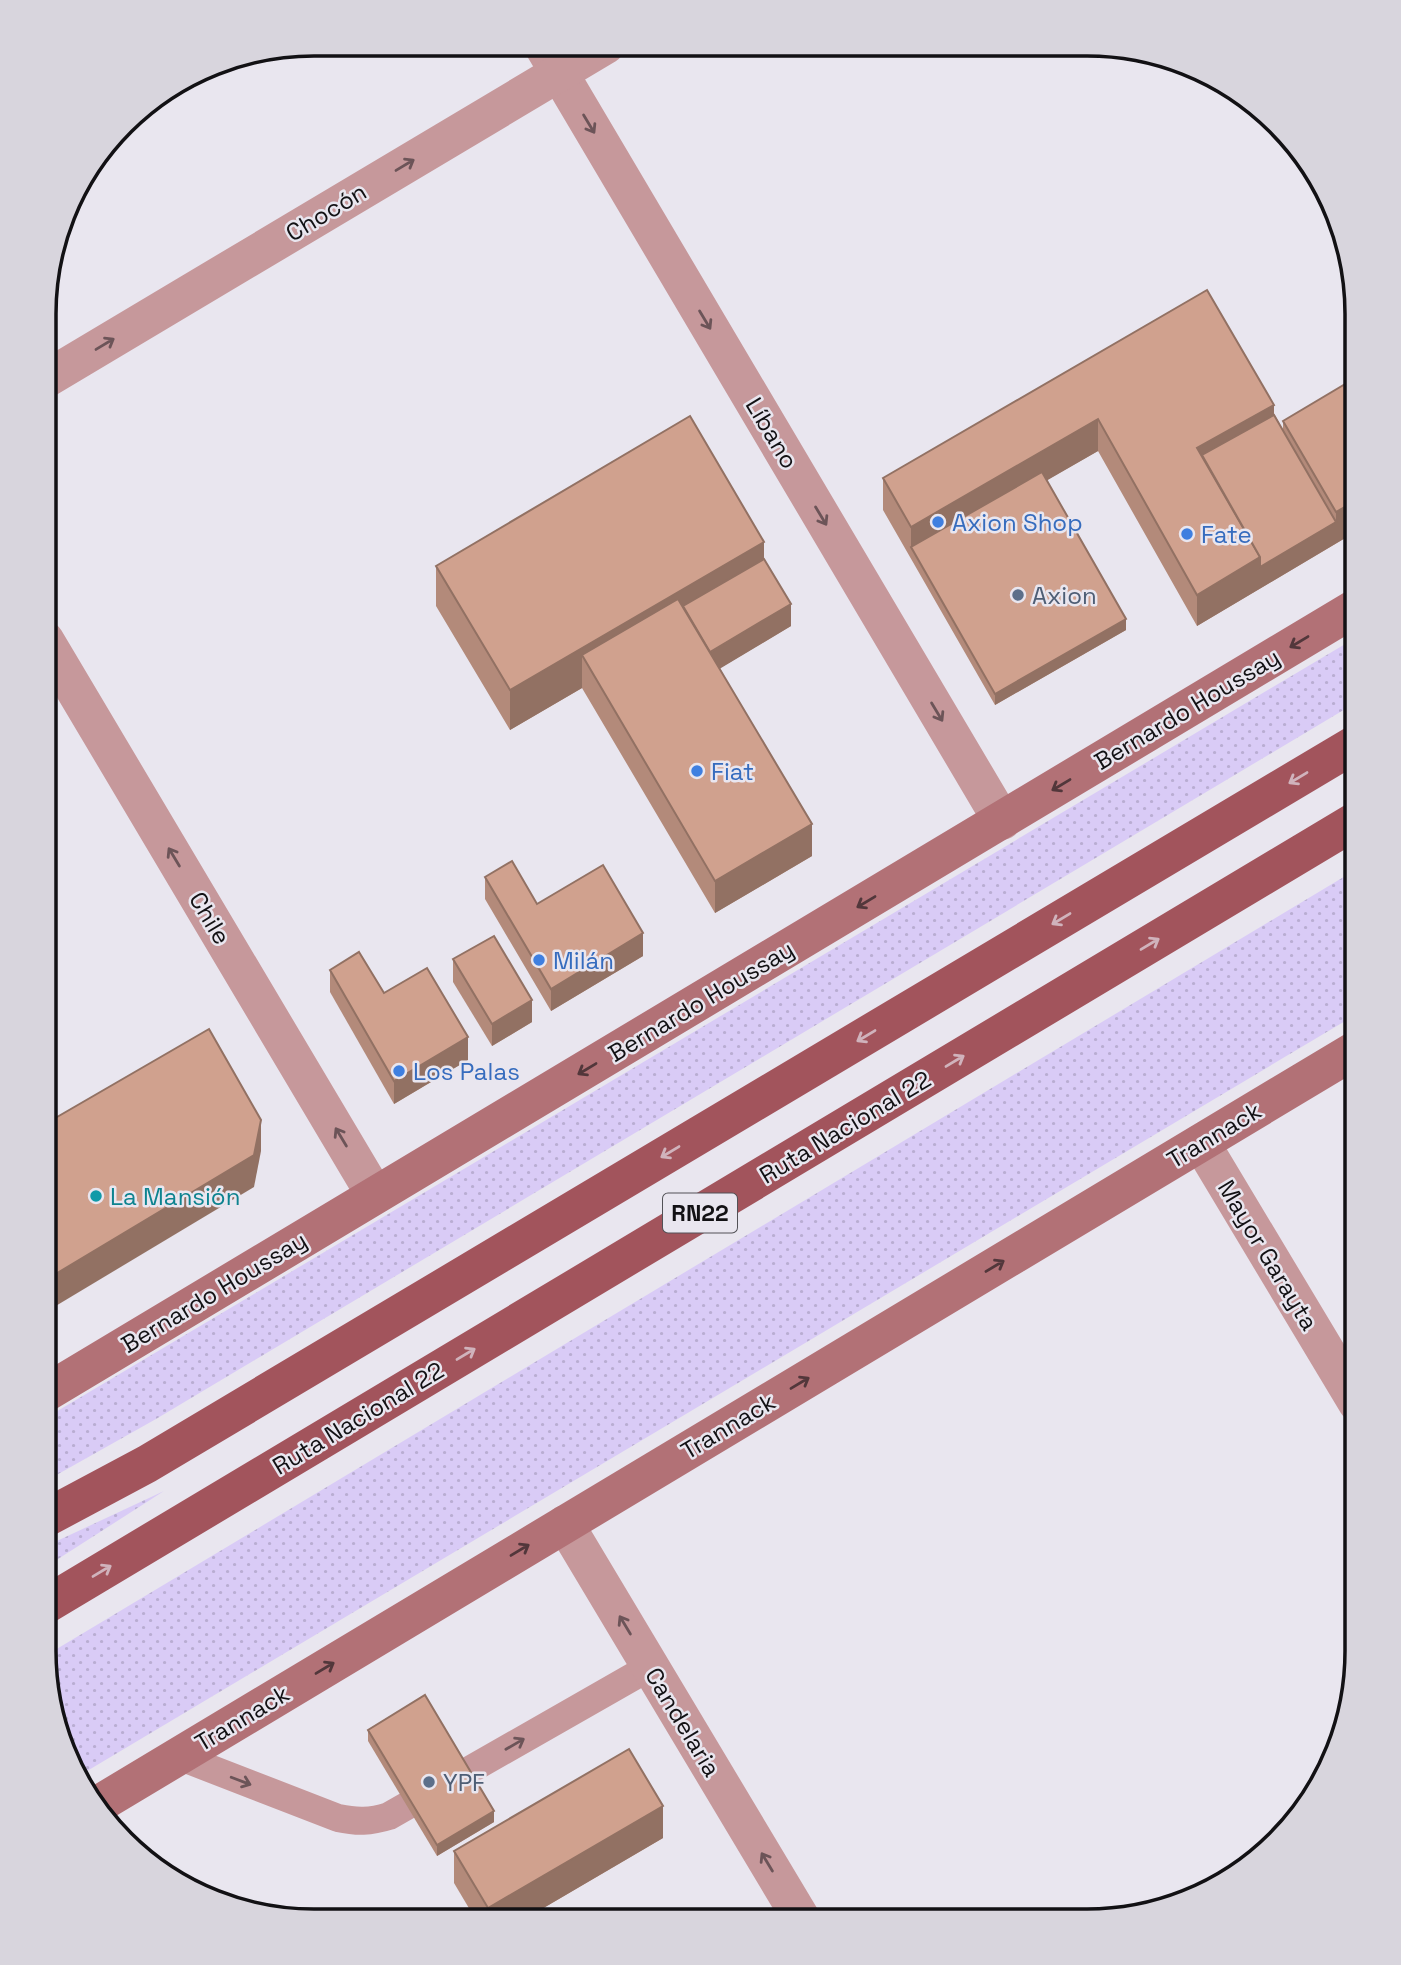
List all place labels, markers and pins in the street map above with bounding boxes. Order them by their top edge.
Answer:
place label: Axion Shop [952,507,1083,538]
marker: Axion Shop [930,514,946,530]
place label: Fate [1201,519,1252,550]
marker: Fate [1179,526,1195,542]
place label: Axion [1032,580,1097,611]
marker: Axion [1010,587,1026,603]
place label: Fiat [711,756,754,787]
marker: Fiat [689,763,705,779]
place label: Milán [553,945,614,976]
marker: Milán [531,952,547,968]
place label: Los Palas [413,1056,520,1087]
marker: Los Palas [391,1063,407,1079]
place label: La Mansión [110,1181,240,1212]
marker: La Mansión [88,1188,104,1204]
place label: YPF [443,1767,485,1798]
marker: YPF [421,1774,437,1790]

